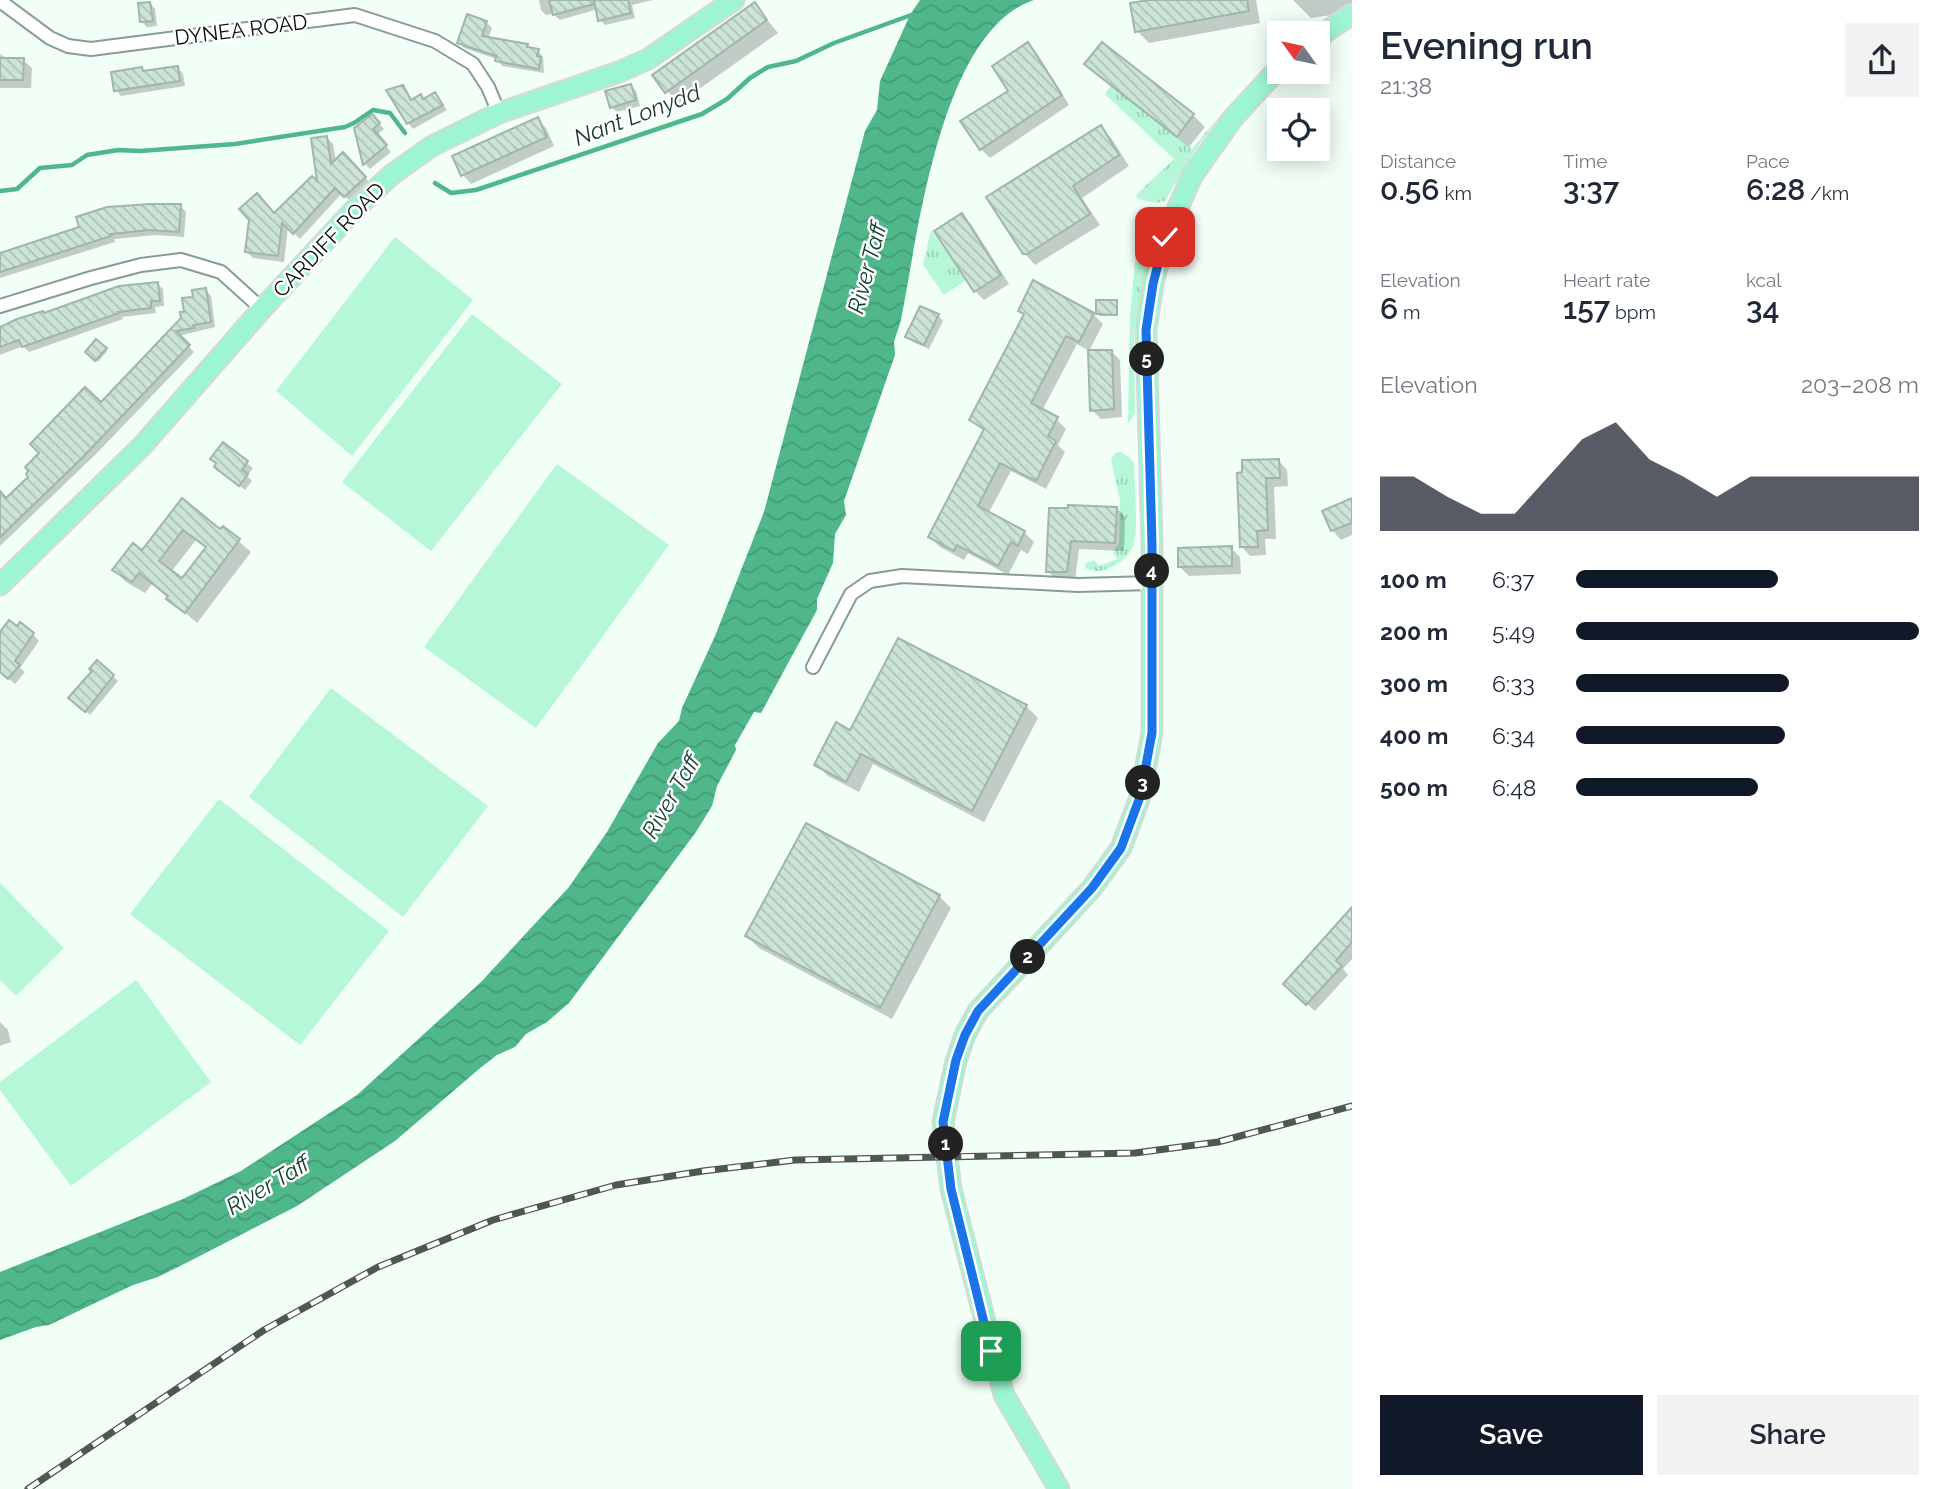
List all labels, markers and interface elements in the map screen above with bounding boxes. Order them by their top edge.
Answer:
street label: DYNEA ROAD [173,9,309,50]
north arrow [1267,21,1330,84]
map controls [1267,21,1330,161]
text: Evening run [1380,23,1593,68]
button: share [1845,23,1919,97]
text: 21:38 [1380,72,1432,99]
water label: Nant Lonydd [570,78,705,151]
button: locate [1267,98,1330,161]
text: Distance [1380,150,1456,172]
text: Time [1563,150,1607,172]
text: Pace [1746,150,1790,172]
text: 0.56 [1380,172,1440,207]
text: 3:37 [1563,172,1619,207]
text: 6:28 [1746,172,1805,207]
street label: CARDIFF ROAD [268,177,390,302]
text: km [1440,182,1472,204]
text: /km [1805,182,1849,204]
pin [1135,207,1195,267]
water label: River Taff [841,217,892,316]
icon: check [1146,218,1184,256]
text: Elevation [1380,269,1461,291]
text: Heart rate [1563,269,1651,291]
text: kcal [1746,269,1782,291]
text: 6 [1380,291,1398,326]
text: 157 [1563,291,1610,326]
text: 34 [1746,291,1779,326]
text: m [1398,301,1421,323]
text: bpm [1610,301,1656,323]
pin: 5 [1130,342,1164,376]
text: 5 [1141,347,1152,369]
text: Elevation [1380,371,1478,398]
text: 203–208 m [1801,371,1919,398]
pin: 4 [1134,554,1170,588]
text: 4 [1146,559,1157,581]
text: 100 m [1380,566,1447,593]
text: 6:37 [1492,566,1535,593]
text: 200 m [1380,618,1448,645]
text: 5:49 [1492,618,1535,645]
text: 300 m [1380,670,1448,697]
text: 6:33 [1492,670,1535,697]
text: 400 m [1380,722,1448,749]
text: 6:34 [1492,722,1535,749]
water label: River Taff [636,746,707,843]
pin: 3 [1126,766,1160,800]
text: 3 [1137,771,1148,793]
text: 500 m [1380,774,1448,801]
text: 6:48 [1492,774,1536,801]
pin: 2 [1010,940,1046,974]
text: 2 [1022,945,1033,967]
pin: 1 [928,1126,964,1162]
text: 1 [941,1132,950,1154]
water label: River Taff [221,1148,317,1220]
pin [961,1321,1021,1381]
icon: arrive [972,1332,1010,1370]
button: Save [1380,1395,1643,1475]
button: Share [1657,1395,1919,1475]

